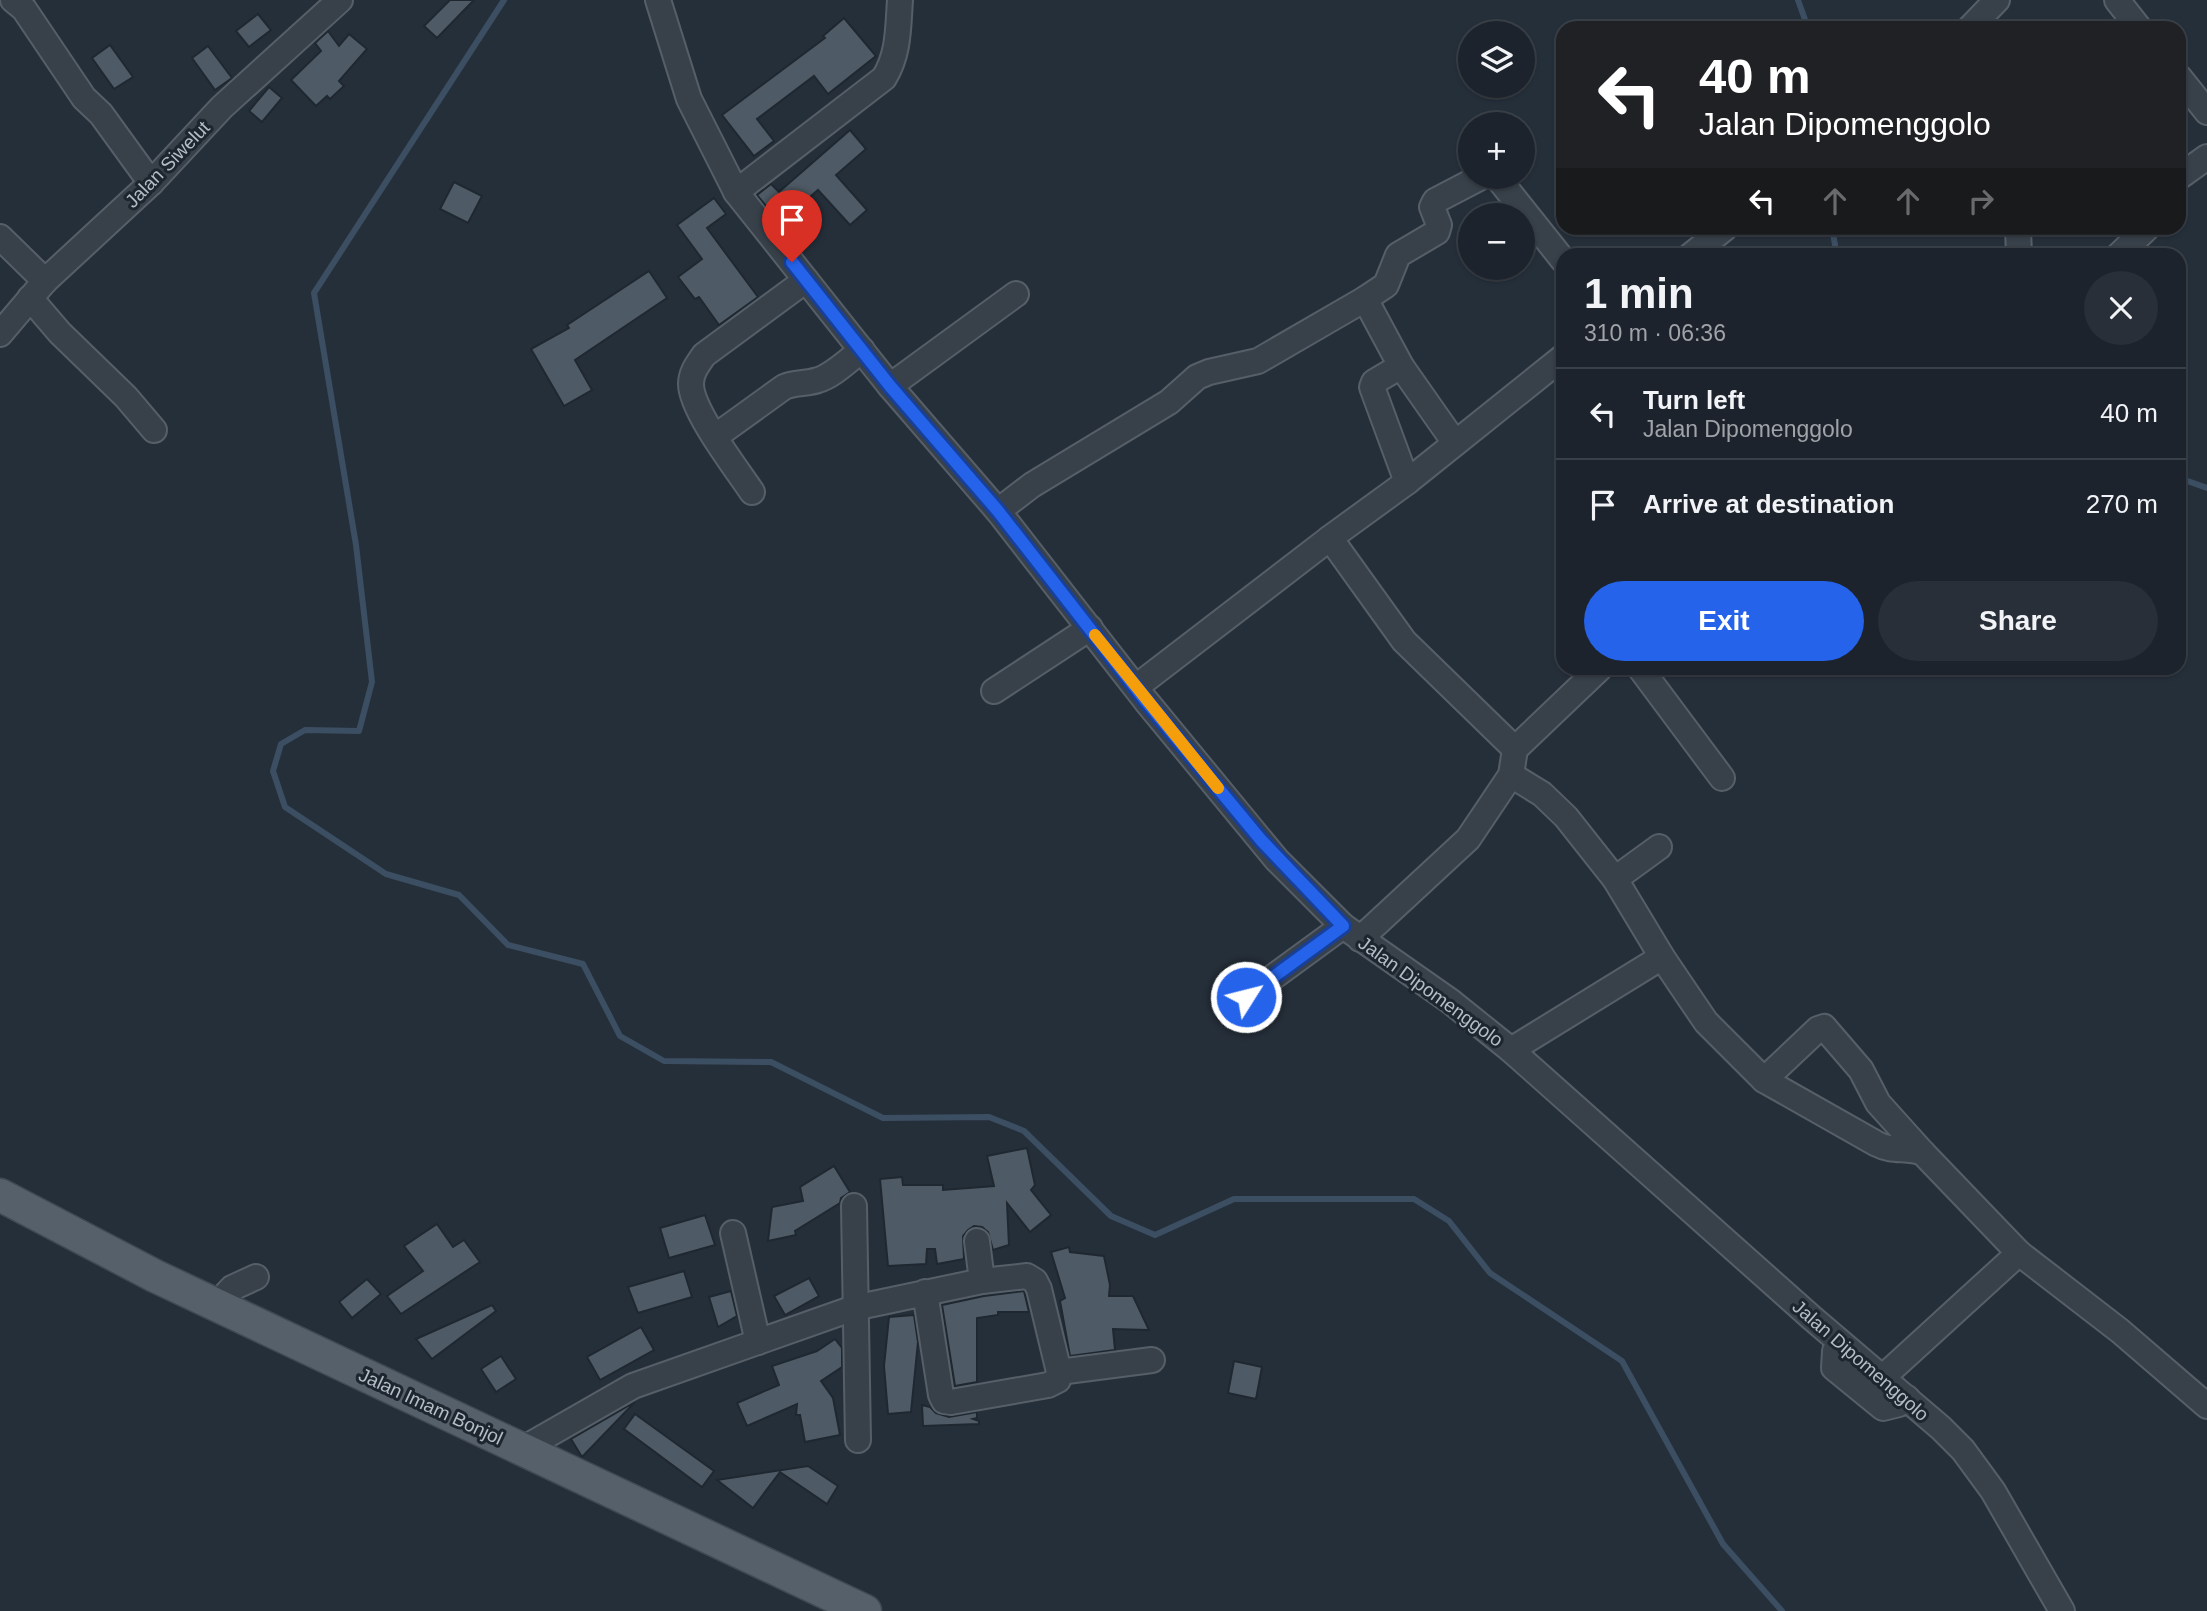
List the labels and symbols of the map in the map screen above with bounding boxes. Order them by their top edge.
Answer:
street label: Jalan Siwelut [121,116,214,212]
pin [762,190,822,262]
street label: Jalan Dipomenggolo [1354,932,1507,1051]
position arrow [1209,960,1283,1034]
street label: Jalan Dipomenggolo [1788,1296,1933,1425]
street label: Jalan Imam Bonjol [356,1364,506,1449]

